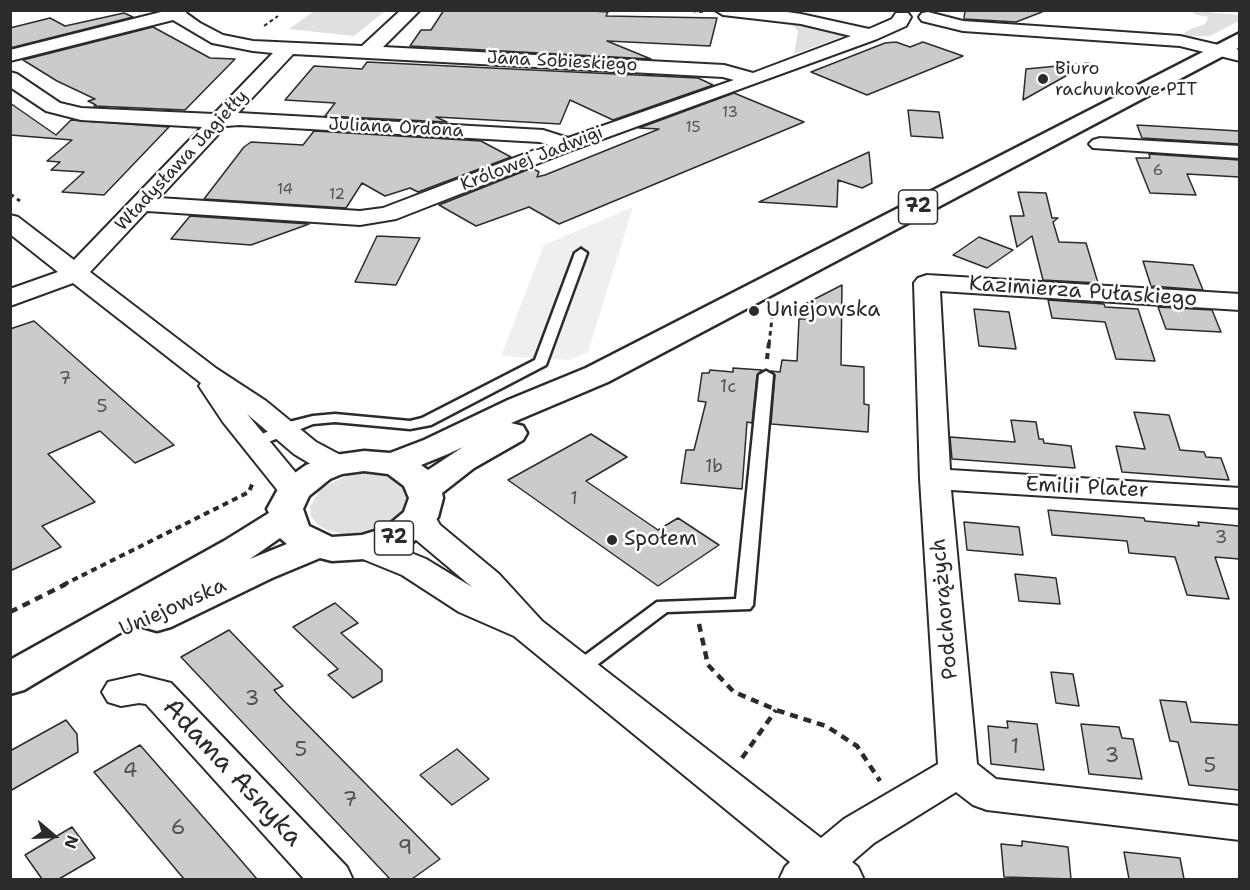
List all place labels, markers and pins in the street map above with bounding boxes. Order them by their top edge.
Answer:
place label: Biuro rachunkowe PIT [1055,58,1197,100]
marker: Biuro rachunkowe PIT [1036,72,1050,86]
place label: Uniejowska [766,298,880,324]
marker: Uniejowska [747,304,761,318]
place label: Społem [624,527,697,553]
marker: Społem [605,533,619,547]

